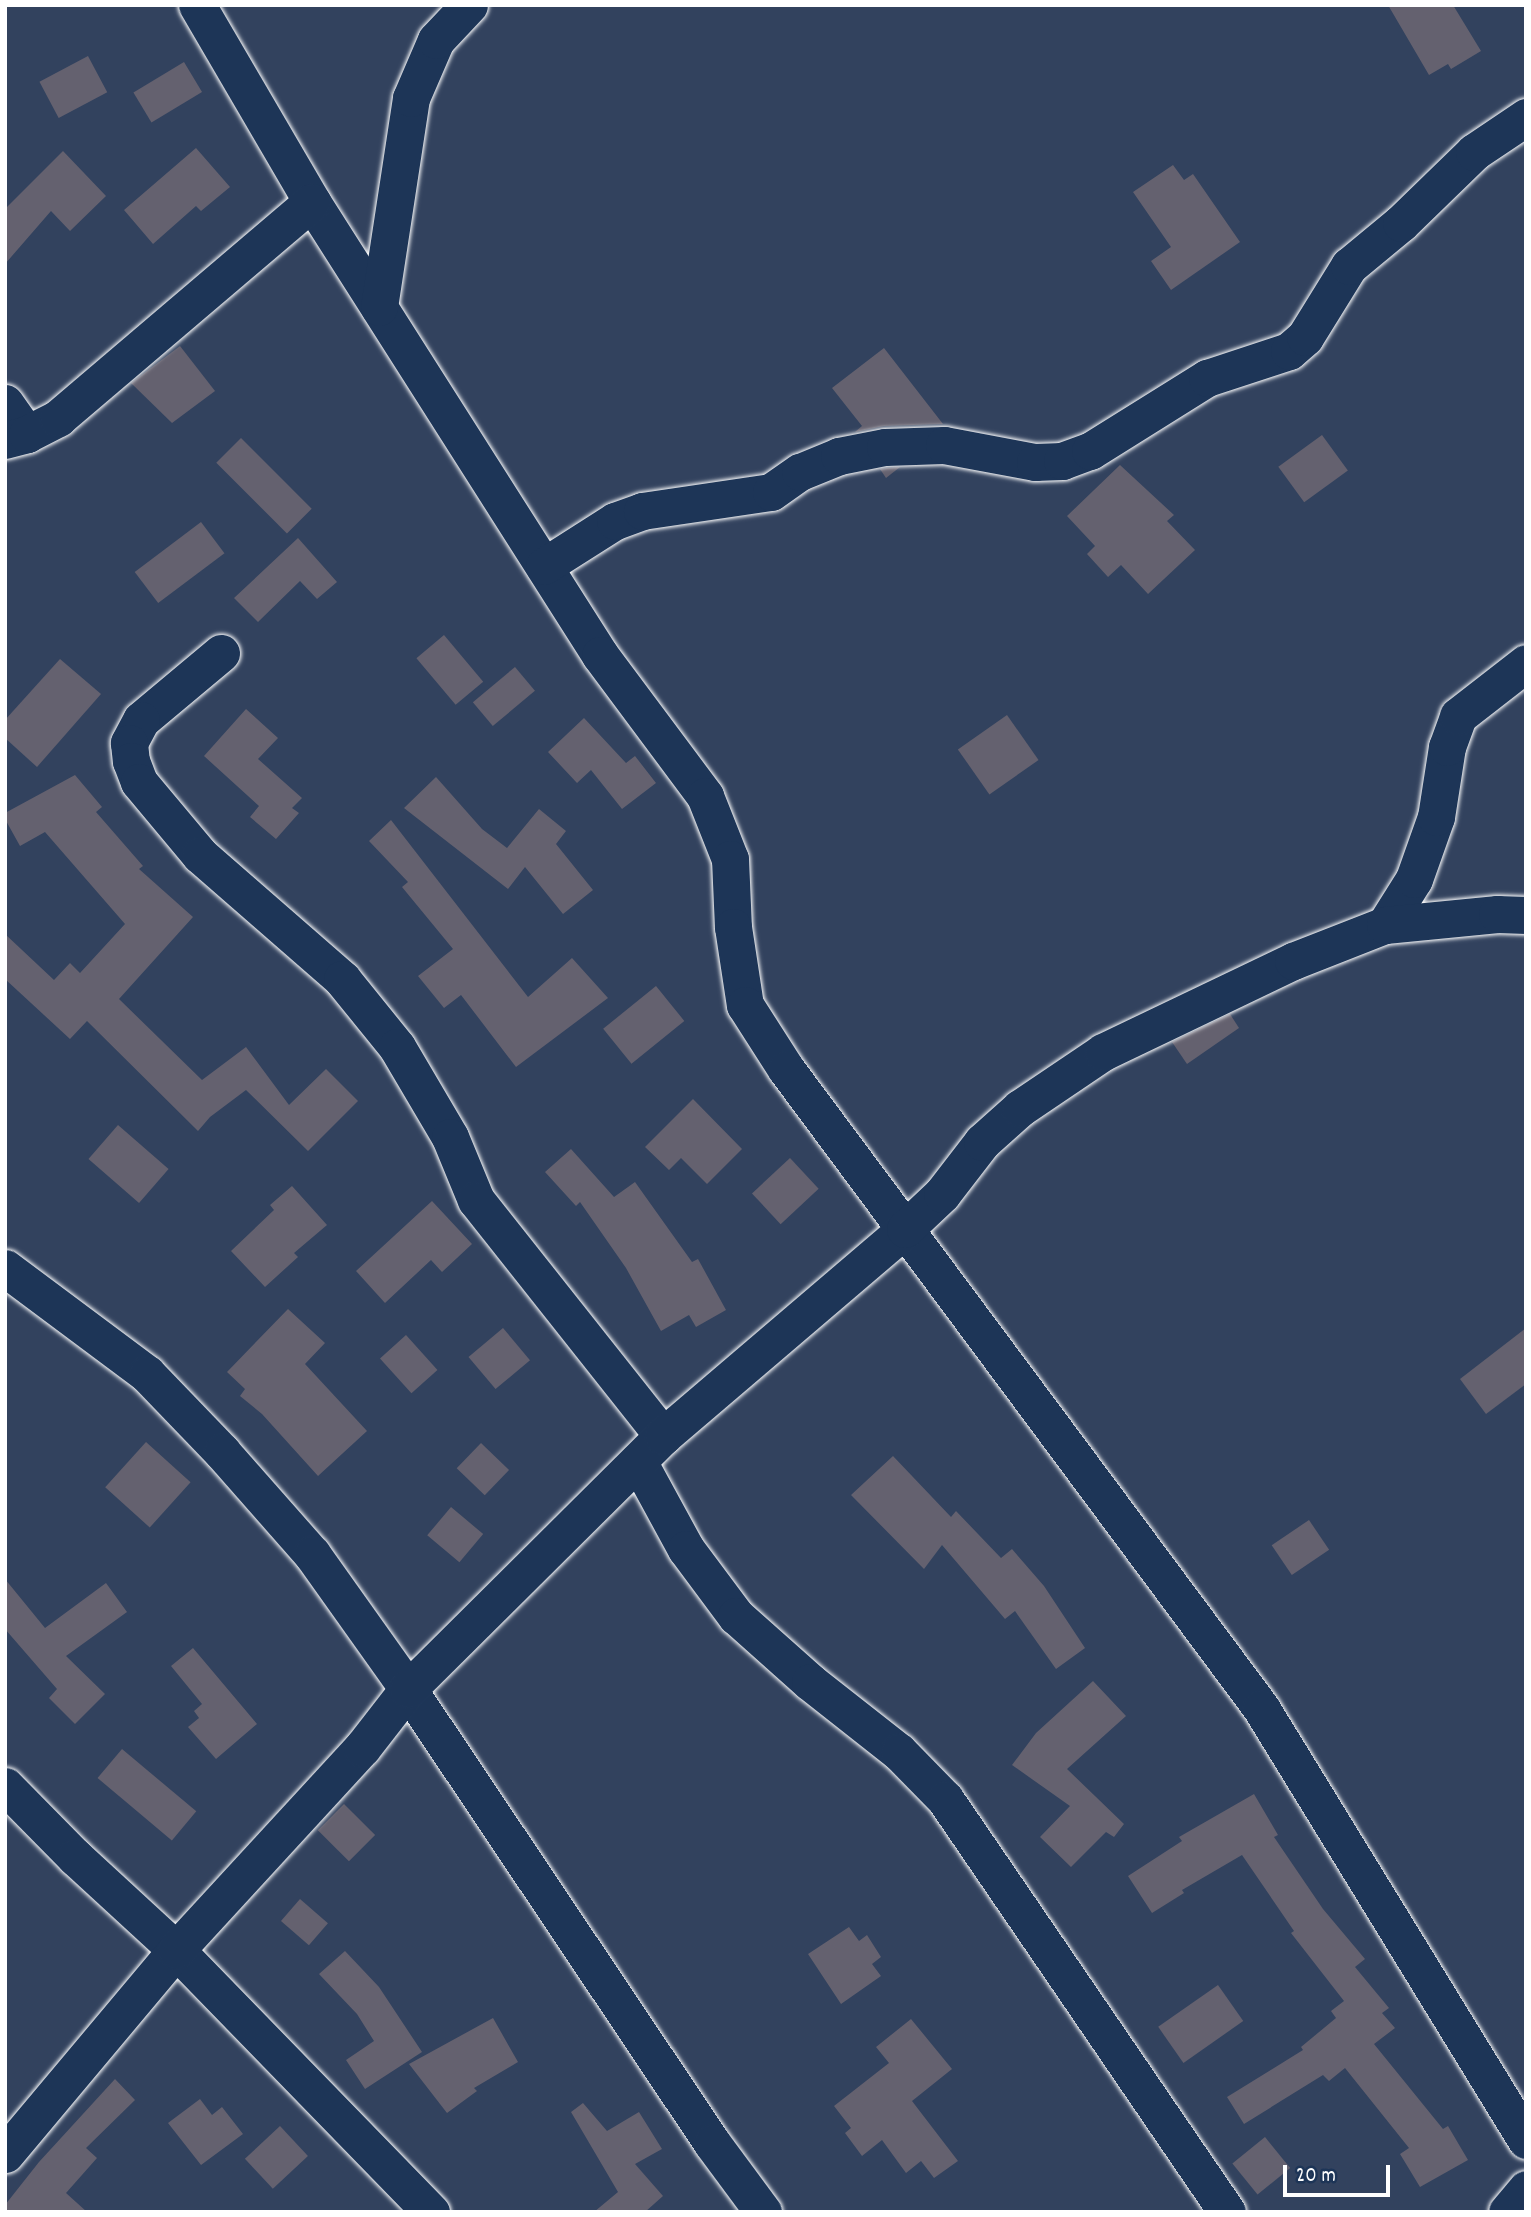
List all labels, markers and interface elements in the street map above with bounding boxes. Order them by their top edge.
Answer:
scale bar [1286,2150,1393,2194]
text: 20 m [1296,2162,1336,2192]

